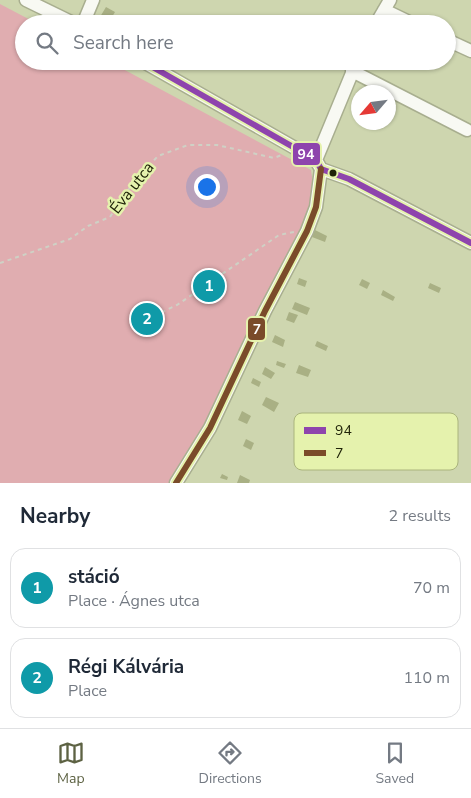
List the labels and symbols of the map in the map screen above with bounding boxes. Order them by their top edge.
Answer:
north arrow [351,85,396,130]
line badge: 94 [292,142,321,166]
text: 94 [298,145,315,164]
street label: Éva utca [105,158,159,218]
unlabelled marker [328,168,338,178]
your location [194,174,220,200]
pin: 1 [193,267,225,305]
pin: 2 [131,300,163,338]
line badge: 7 [247,317,266,341]
text: 7 [253,320,261,339]
legend [294,413,458,470]
text: 94 [335,421,352,440]
text: 7 [335,444,343,463]

